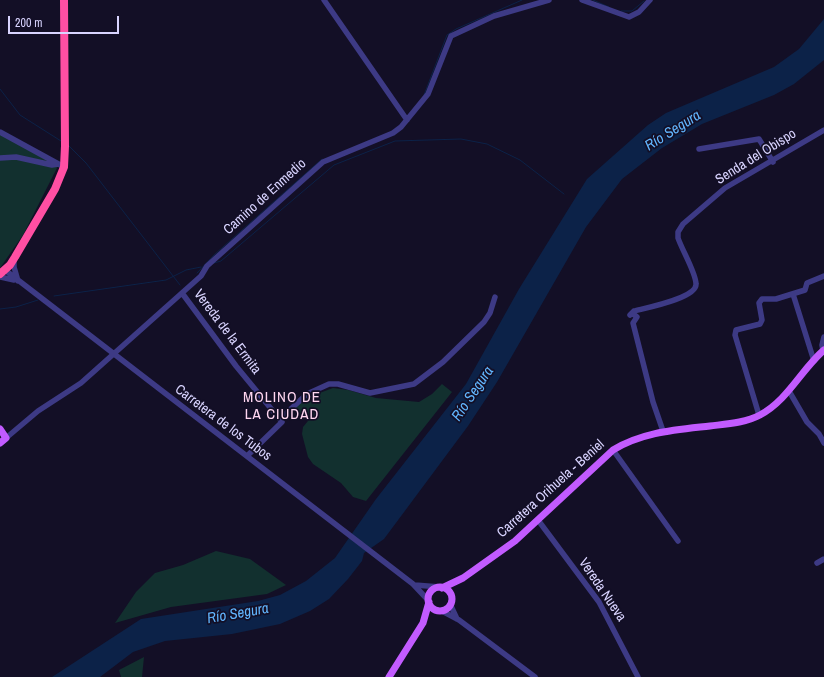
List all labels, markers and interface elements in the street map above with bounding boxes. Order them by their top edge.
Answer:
scale bar [10,8,121,34]
text: 200 m [15,15,42,31]
water label: Río Segura [642,107,704,155]
street label: Senda del Obispo [713,126,799,188]
street label: Camino de Enmedio [220,156,310,238]
street label: Vereda de la Ermita [190,286,264,378]
water label: Río Segura [448,363,498,425]
street label: Carretera de los Tubos [171,381,275,465]
district label: MOLINO DE LA CIUDAD [243,389,321,424]
street label: Carretera Orihuela - Beniel [494,436,608,542]
street label: Vereda Nueva [575,555,629,625]
water label: Río Segura [206,600,270,628]

